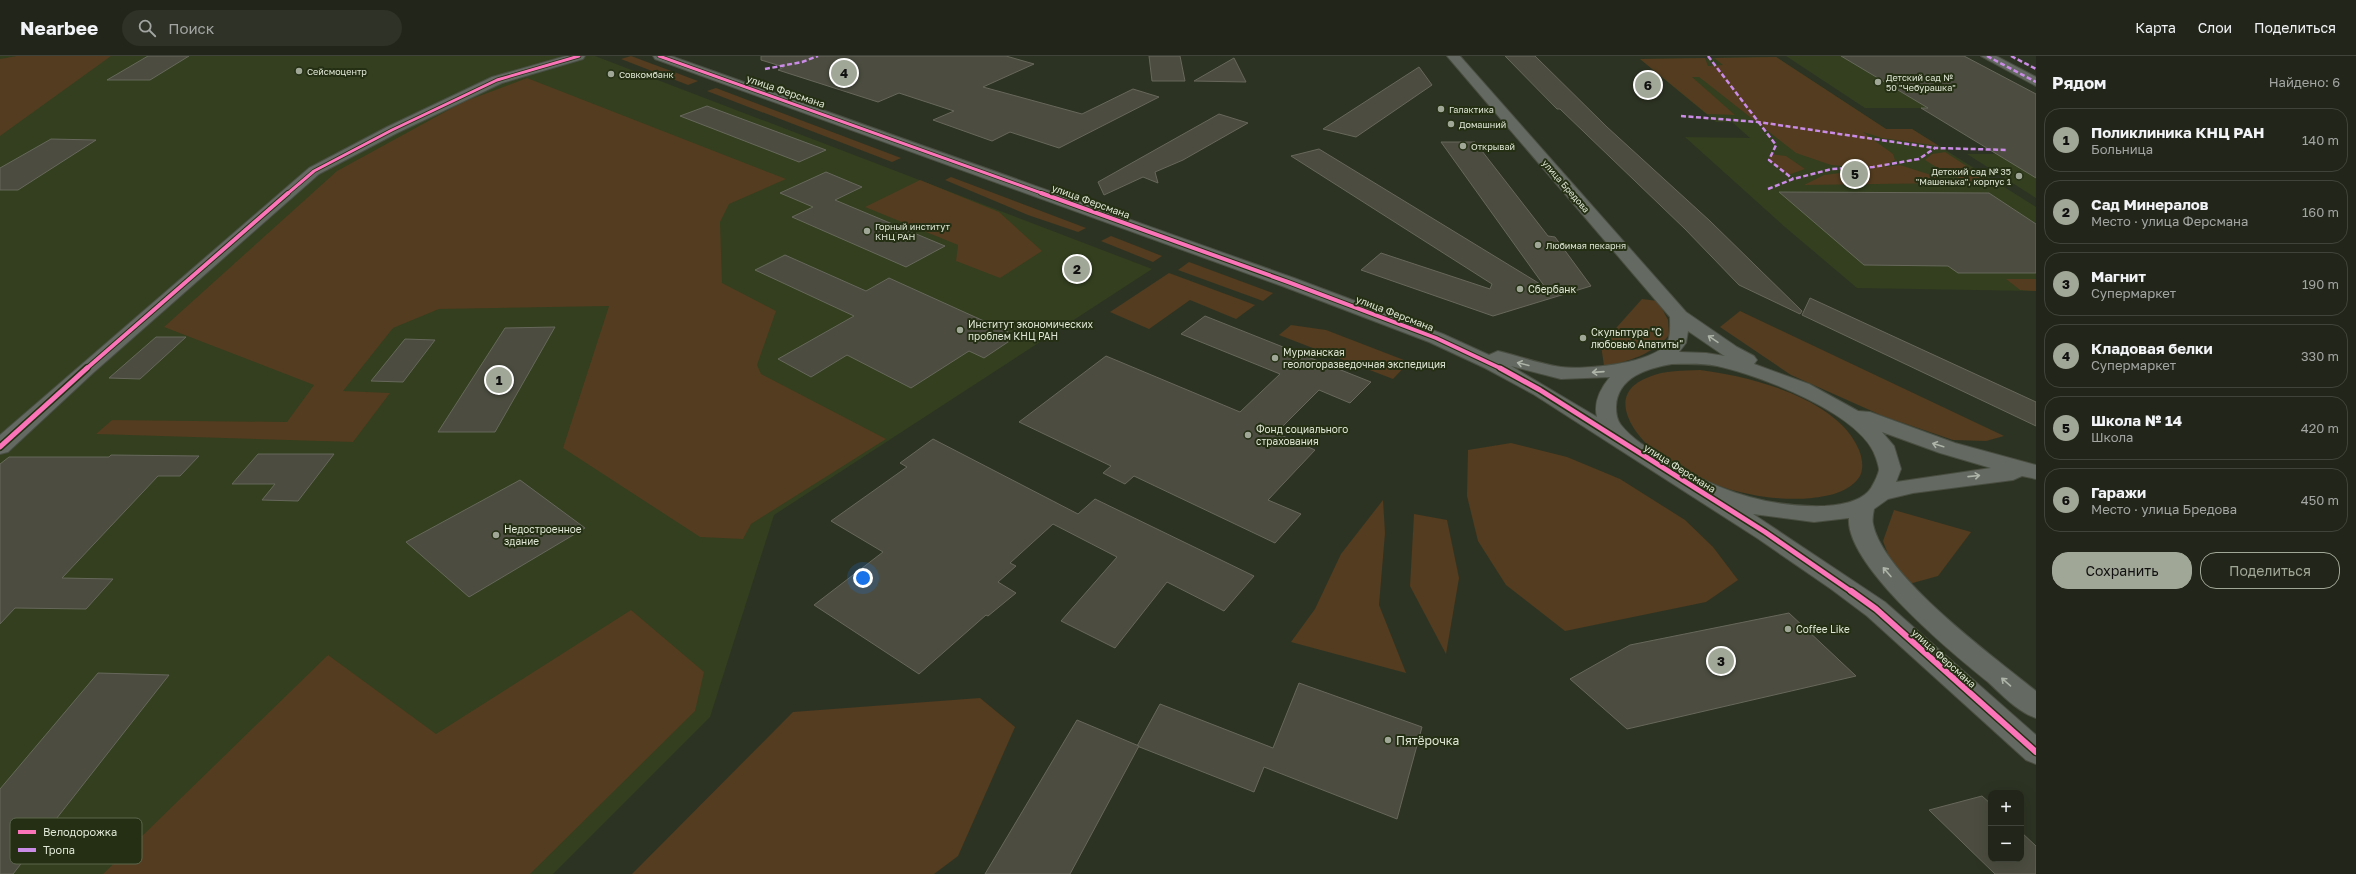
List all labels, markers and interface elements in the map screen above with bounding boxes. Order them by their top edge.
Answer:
search box [122,10,402,46]
text: Nearbee [20,16,98,39]
icon: search [136,17,158,39]
text: Поиск [168,19,214,37]
text: Карта [2135,19,2176,36]
text: Слои [2198,19,2232,36]
text: Поделиться [2254,19,2336,36]
pin: 4 [831,58,857,88]
marker: Сейсмоцентр [294,66,304,76]
place label: Сейсмоцентр [307,66,367,77]
marker: Совкомбанк [606,69,616,79]
place label: Совкомбанк [619,69,674,80]
pin: 6 [1635,70,1661,100]
street label: улица Ферсмана [745,72,827,110]
place label: Детский сад № 50 "Чебурашка" [1886,72,1956,93]
text: Рядом [2052,72,2106,93]
text: Найдено: 6 [2269,74,2340,90]
marker: Детский сад № 50 "Чебурашка" [1873,77,1883,87]
marker: Галактика [1436,104,1446,114]
place label: Галактика [1449,104,1494,115]
marker: Домашний [1446,119,1456,129]
place label: Домашний [1459,119,1506,130]
text: Поликлиника КНЦ РАН [2091,123,2264,141]
text: 1 [2063,132,2069,148]
text: 140 m [2302,132,2339,148]
marker: Открывай [1458,141,1468,151]
place label: Открывай [1471,141,1515,152]
text: Больница [2091,141,2153,157]
street label: улица Бредова [1540,157,1592,215]
pin: 5 [1842,159,1868,189]
place label: Детский сад № 35 "Машенька", корпус 1 [1916,166,2012,187]
marker: Детский сад № 35 "Машенька", корпус 1 [2014,171,2024,181]
street label: улица Ферсмана [1050,181,1132,221]
text: Сад Минералов [2091,195,2209,213]
text: 2 [2062,204,2070,220]
text: 160 m [2302,204,2339,220]
text: Место · улица Ферсмана [2091,213,2248,229]
place label: Горный институт КНЦ РАН [875,221,950,242]
marker: Горный институт КНЦ РАН [862,226,872,236]
marker: Любимая пекарня [1533,240,1543,250]
place label: Любимая пекарня [1546,240,1626,251]
pin: 2 [1064,254,1090,284]
text: Магнит [2091,267,2146,285]
text: 3 [2062,276,2070,292]
text: 190 m [2302,276,2339,292]
place label: Сбербанк [1528,283,1576,295]
marker: Сбербанк [1515,284,1525,294]
text: Супермаркет [2091,285,2176,301]
street label: улица Ферсмана [1354,293,1436,333]
place label: Институт экономических проблем КНЦ РАН [968,318,1093,342]
marker: Институт экономических проблем КНЦ РАН [955,325,965,335]
place label: Скульптура "С любовью Апатиты" [1591,326,1683,350]
marker: Скульптура "С любовью Апатиты" [1578,333,1588,343]
one-way arrow [1707,335,1718,343]
text: Кладовая белки [2091,339,2213,357]
place label: Мурманская геологоразведочная экспедиция [1283,346,1446,370]
text: 4 [2062,348,2070,364]
text: 330 m [2301,348,2339,364]
marker: Мурманская геологоразведочная экспедиция [1270,353,1280,363]
text: Супермаркет [2091,357,2176,373]
one-way arrow [1517,360,1530,367]
pin: 1 [486,365,512,395]
one-way arrow [1592,369,1605,376]
text: Школа № 14 [2091,411,2182,429]
text: 5 [2062,420,2070,436]
text: 420 m [2301,420,2339,436]
place label: Фонд социального страхования [1256,423,1348,447]
text: Школа [2091,429,2133,445]
marker: Фонд социального страхования [1243,430,1253,440]
street label: улица Ферсмана [1642,441,1718,495]
one-way arrow [1933,441,1945,449]
one-way arrow [1967,472,1980,480]
text: Гаражи [2091,483,2146,501]
text: 6 [2062,492,2070,508]
text: 450 m [2301,492,2339,508]
text: Место · улица Бредова [2091,501,2237,517]
place label: Недостроенное здание [504,523,582,547]
marker: Недостроенное здание [491,530,501,540]
button: Сохранить [2052,552,2192,589]
button: Поделиться [2200,552,2340,589]
one-way arrow [1882,567,1891,578]
your location [853,568,873,588]
place label: Coffee Like [1796,623,1850,635]
marker: Coffee Like [1783,624,1793,634]
street label: улица Ферсмана [1909,626,1979,690]
pin: 3 [1708,646,1734,676]
one-way arrow [2001,677,2012,686]
place label: Пятёрочка [1396,733,1459,748]
marker: Пятёрочка [1383,735,1393,745]
map controls [1988,790,2024,862]
button: + [1988,790,2024,826]
legend [10,818,142,864]
text: Велодорожка [43,825,117,838]
button: − [1988,826,2024,862]
text: Тропа [43,843,75,856]

